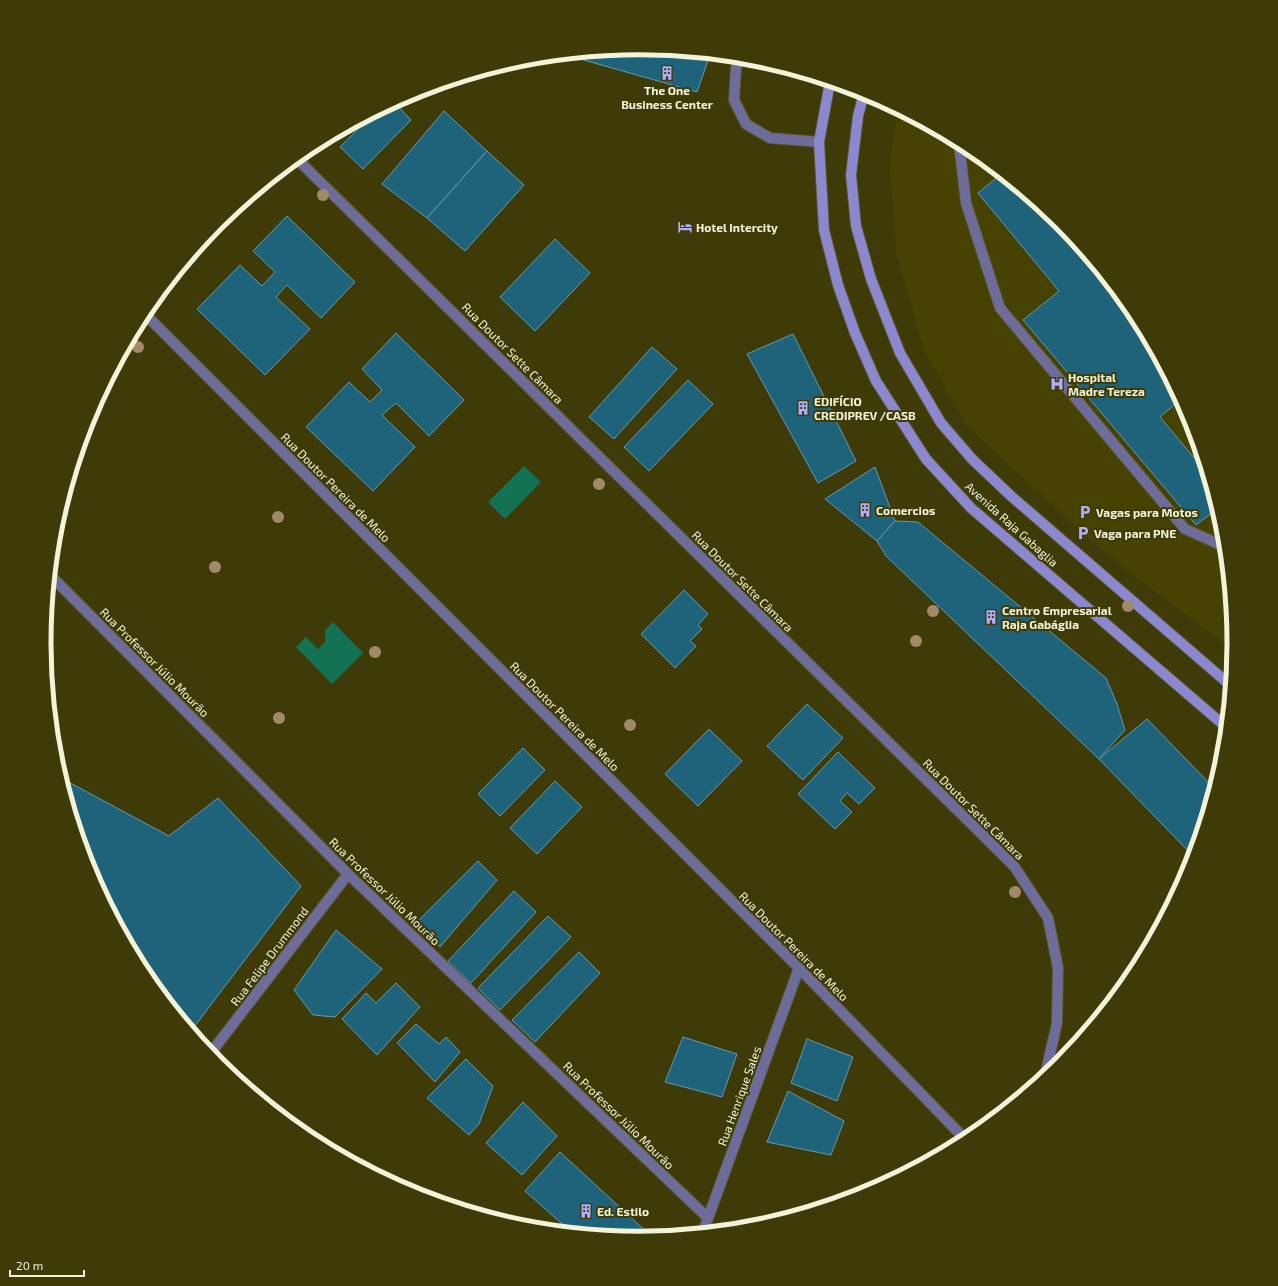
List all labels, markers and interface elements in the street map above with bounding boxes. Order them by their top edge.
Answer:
building icon: The One Business Center [659,65,675,81]
place label: The One Business Center [621,83,713,111]
hotel icon: Hotel Intercity [677,219,693,235]
place label: Hotel Intercity [696,220,778,235]
street label: Rua Doutor Sette Câmara [460,300,566,406]
place label: Hospital Madre Tereza [1068,370,1145,398]
hospital icon: Hospital Madre Tereza [1049,376,1065,392]
place label: EDIFÍCIO CREDIPREV /CASB [814,394,916,422]
building icon: EDIFÍCIO CREDIPREV /CASB [795,400,811,416]
street label: Rua Doutor Pereira de Melo [278,429,394,545]
street label: Avenida Raja Gabaglia [962,479,1061,570]
building icon: Comercios [857,502,873,518]
place label: Comercios [876,503,935,517]
parking icon: Vagas para Motos [1077,504,1093,520]
place label: Vagas para Motos [1096,505,1198,519]
parking icon: Vaga para PNE [1075,525,1091,541]
place label: Vaga para PNE [1094,526,1176,540]
street label: Rua Doutor Sette Câmara [690,528,796,634]
place label: Centro Empresarial Raja Gabáglia [1002,603,1112,632]
street label: Rua Professor Júlio Mourão [98,605,213,720]
building icon: Centro Empresarial Raja Gabáglia [983,609,999,625]
street label: Rua Doutor Pereira de Melo [507,658,623,774]
street label: Rua Doutor Sette Câmara [921,756,1027,862]
street label: Rua Professor Júlio Mourão [327,834,443,948]
street label: Rua Doutor Pereira de Melo [736,888,852,1004]
street label: Rua Felipe Drummond [227,904,311,1008]
street label: Rua Henrique Sales [714,1044,764,1148]
street label: Rua Professor Júlio Mourão [561,1058,677,1172]
building icon: Ed. Estilo [578,1203,594,1219]
place label: Ed. Estilo [597,1204,649,1218]
scale bar [10,1252,84,1278]
text: 20 m [16,1258,43,1272]

